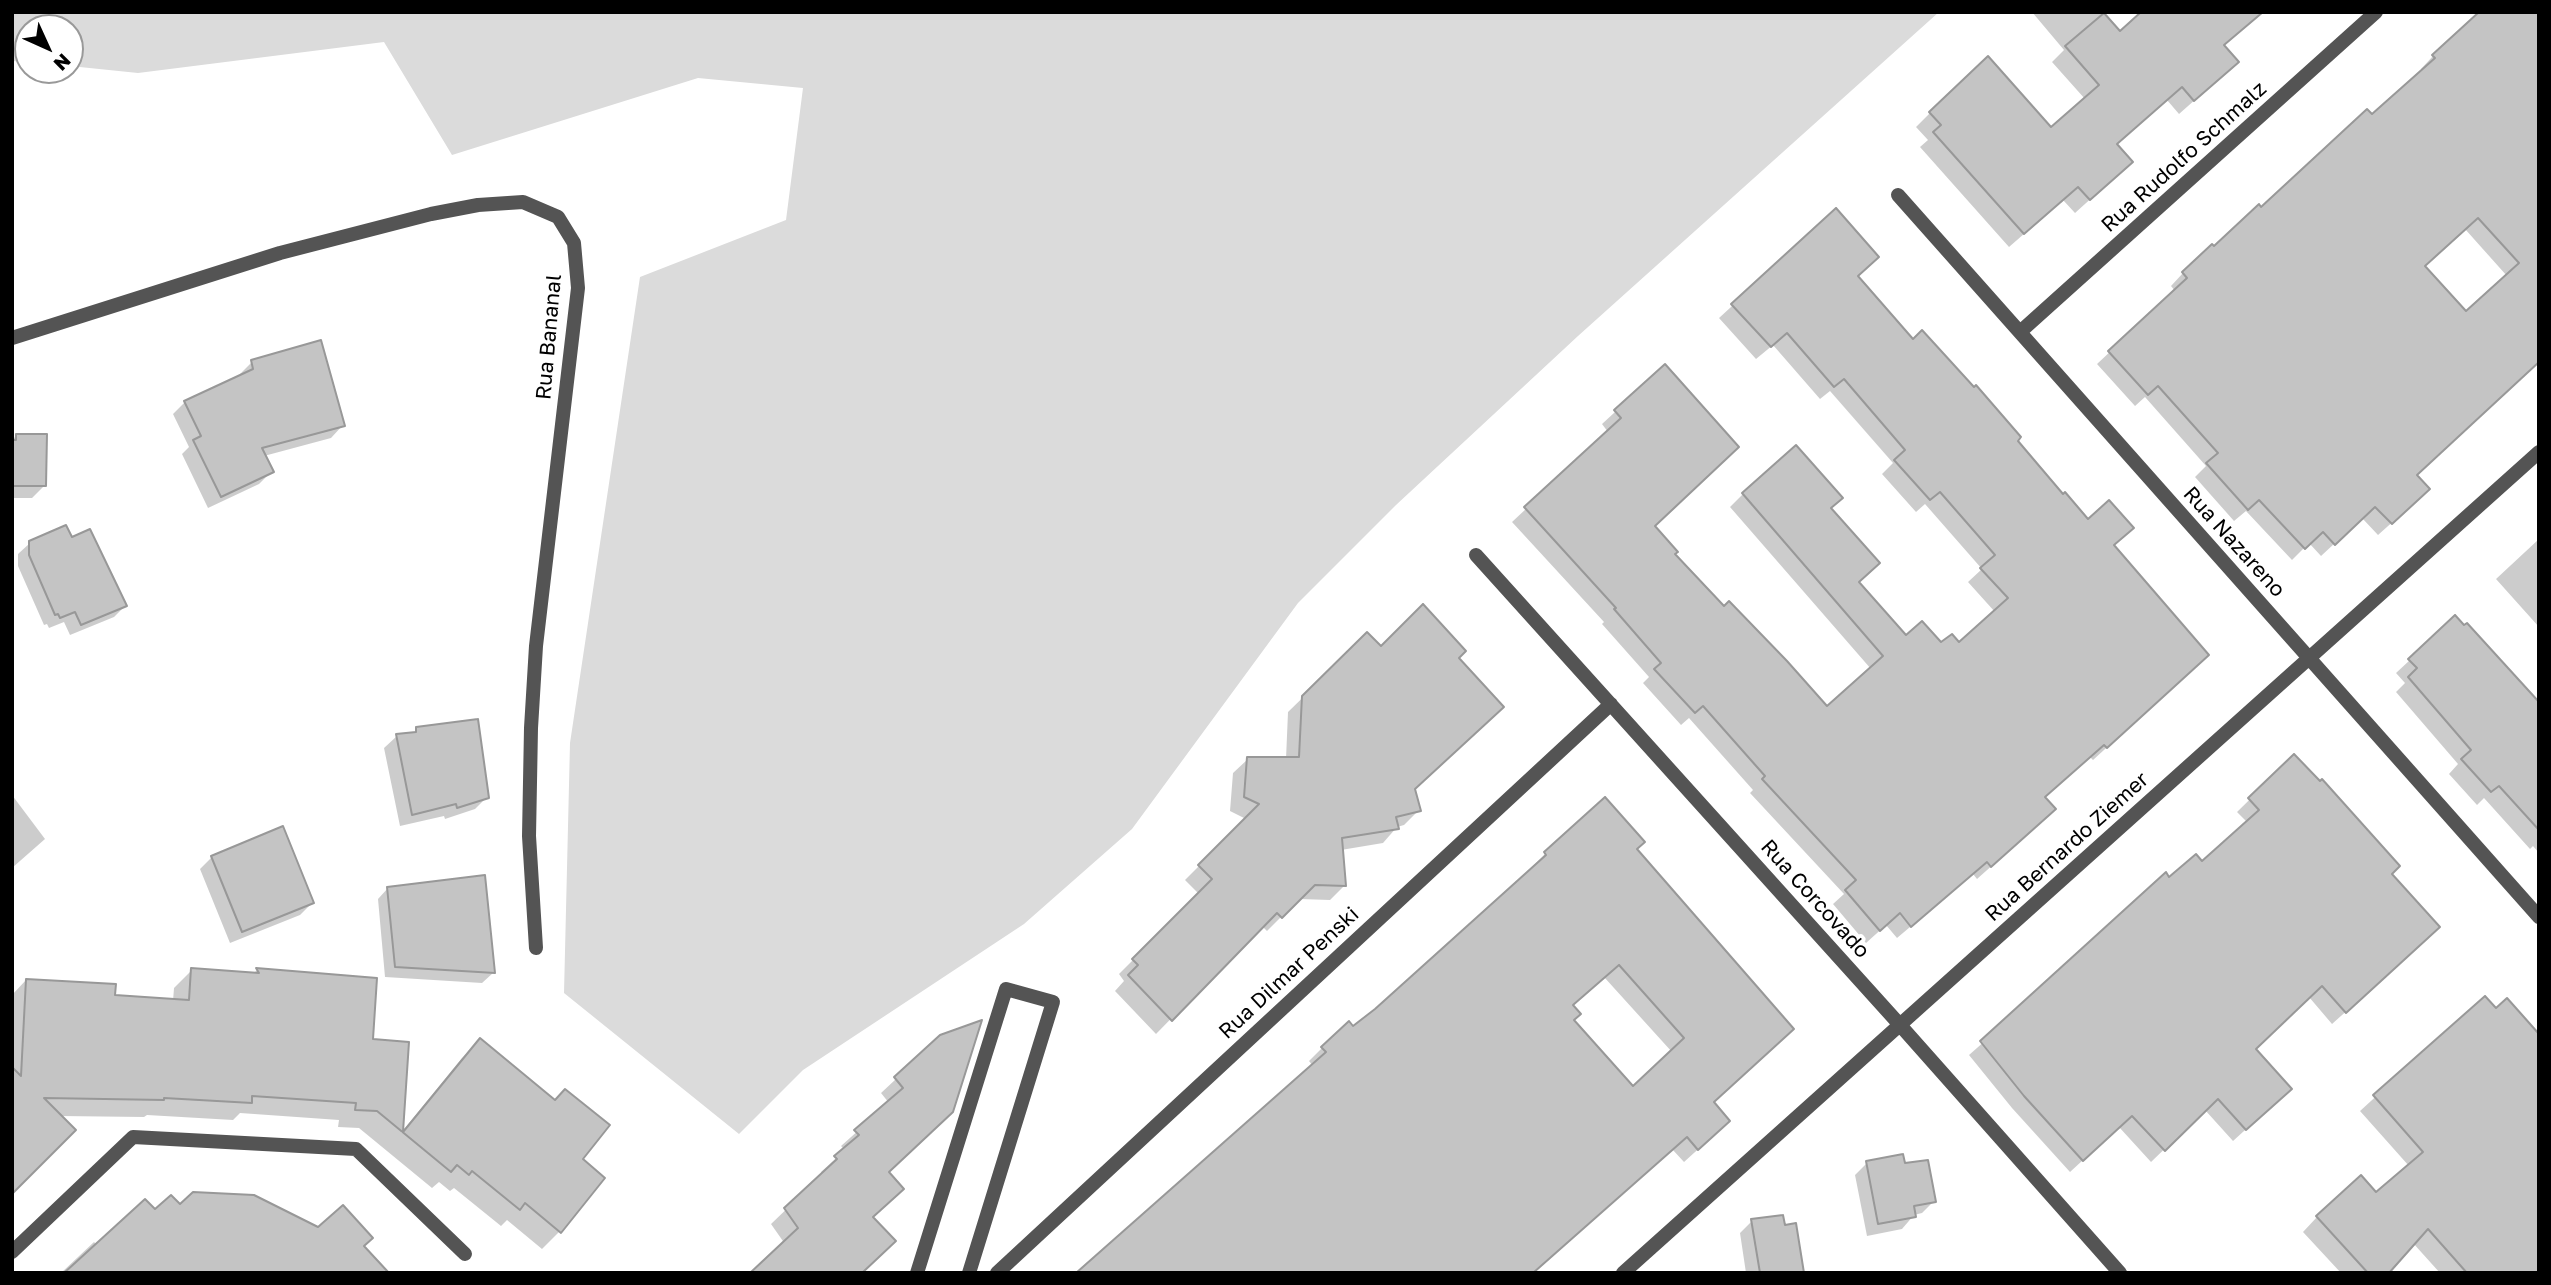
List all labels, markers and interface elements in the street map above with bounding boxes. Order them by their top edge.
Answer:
north arrow [14,14,84,84]
text: N [50,50,76,76]
street label: Rua Rudolfo Schmalz [2096,76,2272,238]
street label: Rua Bananal [531,273,567,401]
street label: Rua Nazareno [2178,482,2290,602]
street label: Rua Bernardo Ziemer [1980,767,2154,927]
street label: Rua Corcovado [1755,835,1875,963]
street label: Rua Dilmar Penski [1214,902,1364,1044]

